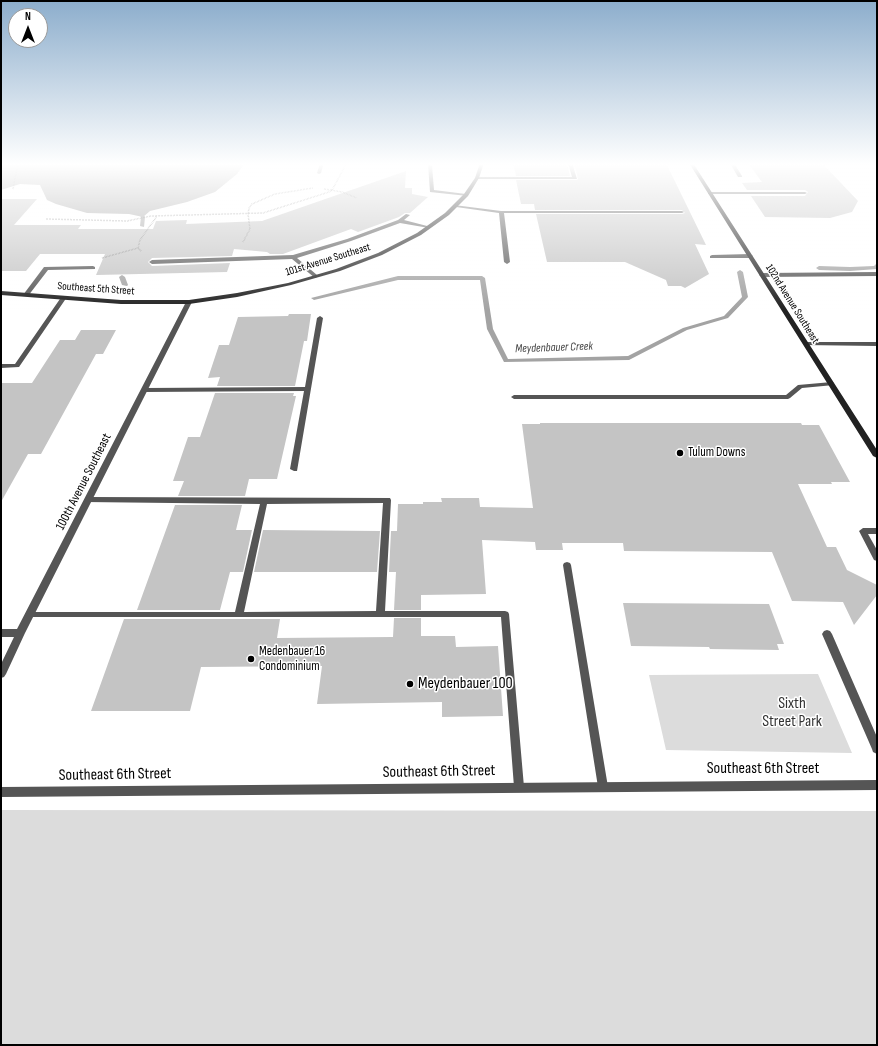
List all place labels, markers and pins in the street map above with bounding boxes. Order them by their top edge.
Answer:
place label: Tulum Downs [688,445,745,461]
marker: Tulum Downs [675,448,685,458]
place label: Medenbauer 16 Condominium [259,644,325,675]
marker: Medenbauer 16 Condominium [246,654,256,664]
place label: Meydenbauer 100 [418,674,513,694]
marker: Meydenbauer 100 [405,679,415,689]

